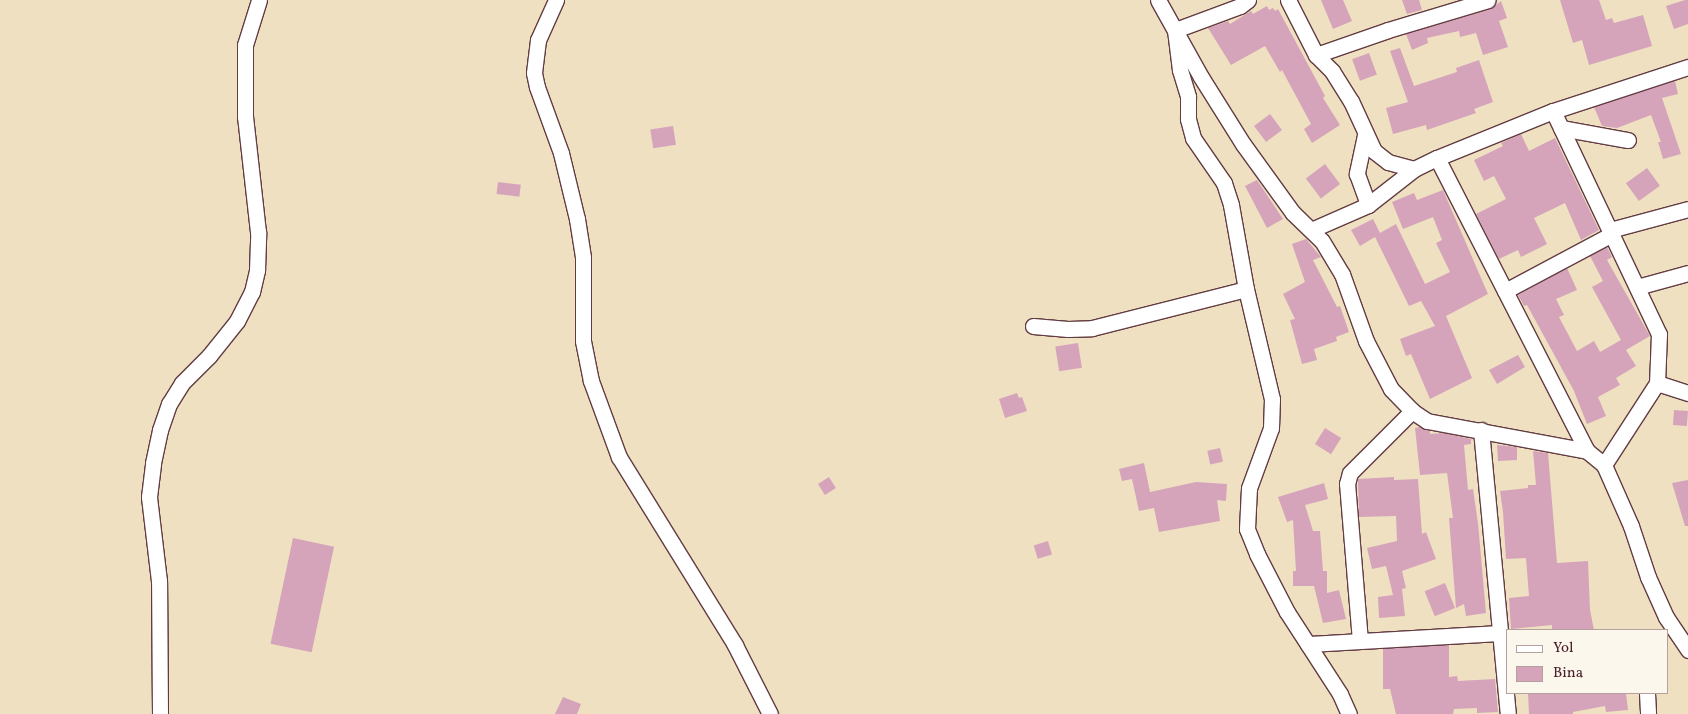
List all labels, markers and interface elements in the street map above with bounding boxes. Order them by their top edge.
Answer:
legend [1506,629,1668,694]
text: Yol [1553,638,1573,659]
text: Bina [1553,663,1583,684]

